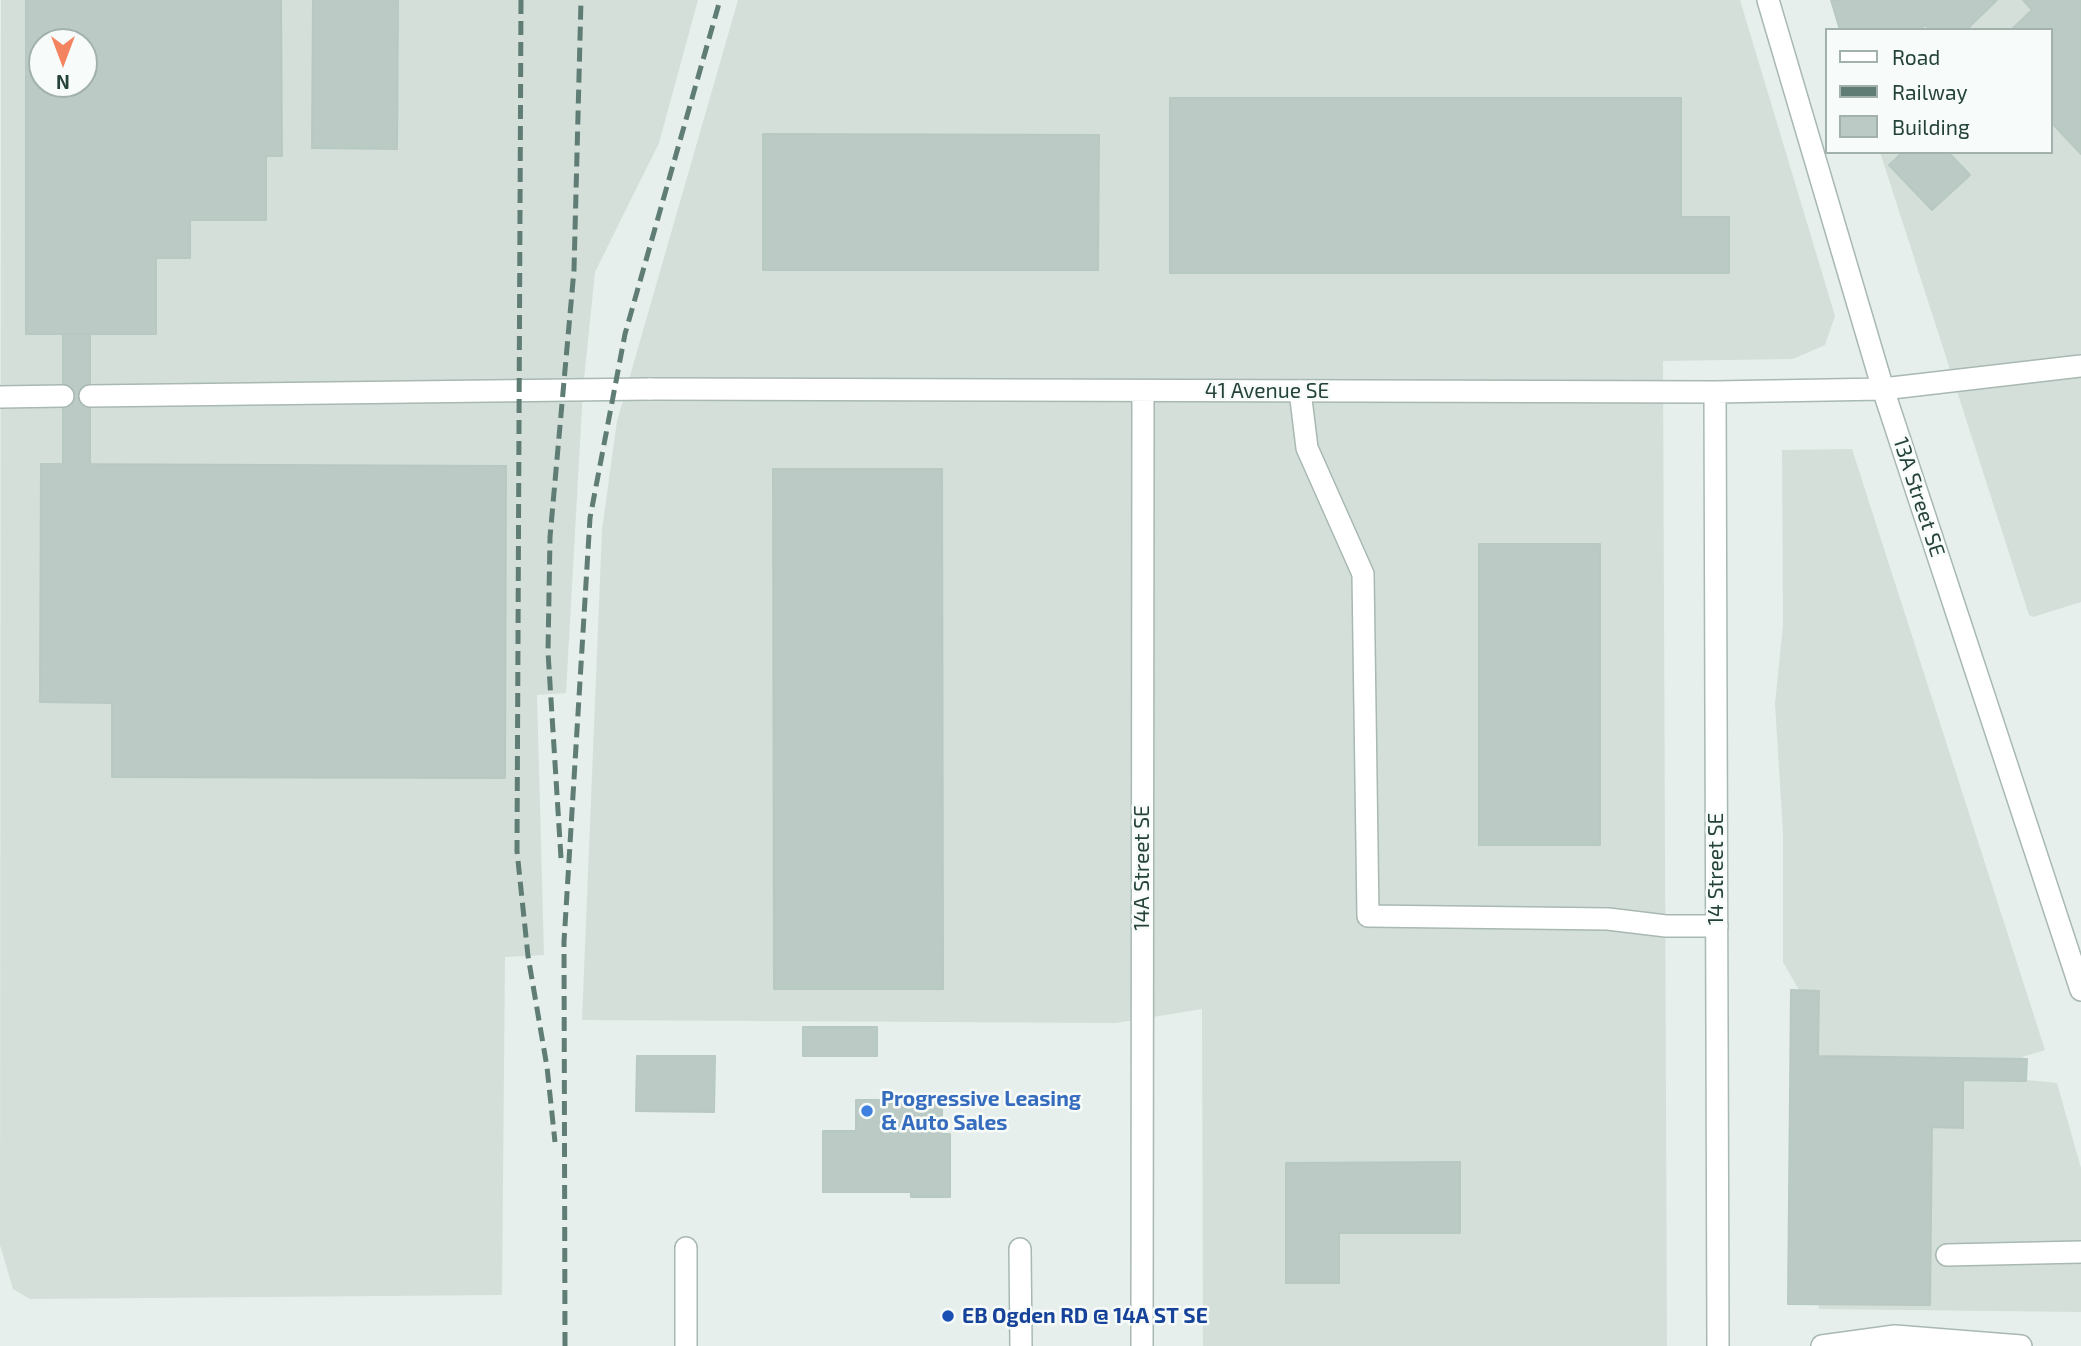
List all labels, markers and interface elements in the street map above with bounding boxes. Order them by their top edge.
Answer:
north arrow [28,28,98,98]
legend [1826,28,2053,154]
text: Road [1892,44,1940,69]
text: N [56,71,70,94]
text: Railway [1892,79,1968,104]
text: Building [1892,114,1970,139]
street label: 41 Avenue SE [1205,378,1329,404]
street label: 13A Street SE [1888,434,1950,560]
street label: 14A Street SE [1129,805,1155,931]
street label: 14 Street SE [1703,813,1729,925]
place label: Progressive Leasing & Auto Sales [881,1086,1081,1136]
marker: Progressive Leasing & Auto Sales [859,1103,875,1119]
place label: EB Ogden RD @ 14A ST SE [962,1303,1208,1329]
marker: EB Ogden RD @ 14A ST SE [940,1308,956,1324]

